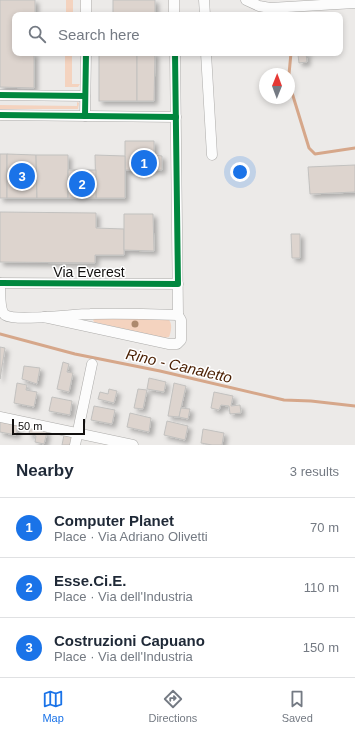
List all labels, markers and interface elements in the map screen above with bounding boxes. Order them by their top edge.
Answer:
search box [12,12,343,56]
icon: search [26,23,48,45]
text: Search here [58,26,140,43]
north arrow [259,68,295,104]
pin: 1 [131,148,157,178]
pin: 3 [9,161,35,191]
your location [230,162,250,182]
pin: 2 [69,169,95,199]
street label: Via Everest [53,264,125,280]
water label: Rino - Canaletto [124,345,234,386]
scale bar [12,417,85,436]
text: 50 m [18,420,42,432]
text: Nearby [16,461,74,480]
text: 3 results [290,464,339,479]
text: Computer Planet [54,512,174,529]
text: 1 [25,520,33,535]
text: 70 m [310,520,339,535]
text: Place · Via Adriano Olivetti [54,529,208,544]
text: Esse.Ci.E. [54,572,127,589]
text: 2 [25,580,33,595]
text: 110 m [304,580,339,595]
text: Place · Via dell'Industria [54,589,193,604]
text: Costruzioni Capuano [54,632,205,649]
text: 3 [25,640,33,655]
text: 150 m [303,640,339,655]
text: Place · Via dell'Industria [54,649,193,664]
tab: Map [42,688,64,724]
tab: Directions [148,688,197,724]
tab: Saved [282,688,313,724]

